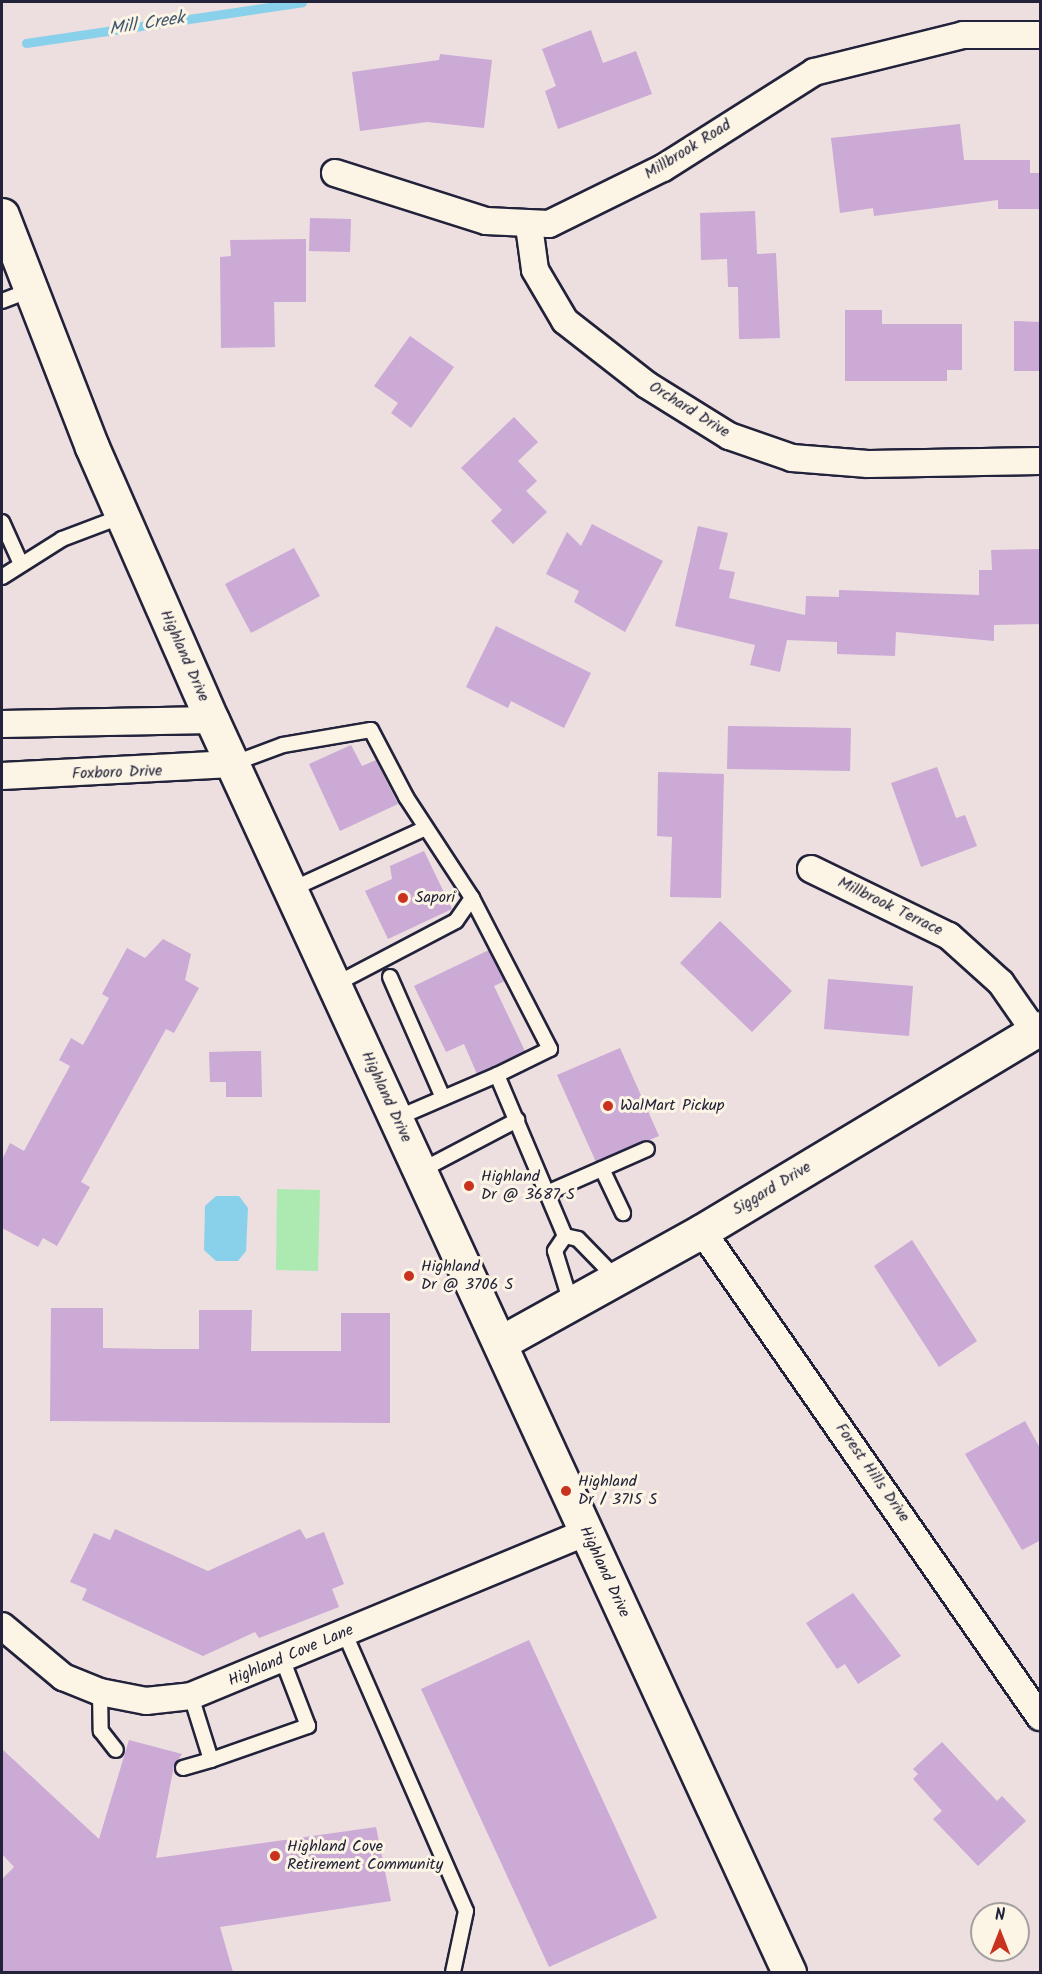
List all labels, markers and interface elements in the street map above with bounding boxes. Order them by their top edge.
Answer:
water label: Mill Creek [108,8,186,42]
street label: Millbrook Road [641,116,735,184]
street label: Orchard Drive [645,378,733,442]
street label: Highland Drive [155,607,213,705]
street label: Foxboro Drive [71,762,163,784]
street label: Millbrook Terrace [834,873,946,941]
place label: Sapori [415,888,455,908]
marker: Sapori [396,891,410,905]
street label: Highland Drive [356,1048,416,1146]
place label: WalMart Pickup [620,1096,724,1116]
marker: WalMart Pickup [601,1099,615,1113]
street label: Siggard Drive [729,1158,815,1220]
place label: Highland Dr @ 3687 S [481,1167,575,1205]
marker: Highland Dr @ 3687 S [462,1179,476,1193]
place label: Highland Dr @ 3706 S [421,1257,513,1295]
marker: Highland Dr @ 3706 S [402,1269,416,1283]
street label: Forest Hills Drive [831,1420,913,1526]
place label: Highland Dr / 3715 S [578,1472,657,1510]
marker: Highland Dr / 3715 S [559,1484,573,1498]
street label: Highland Drive [574,1523,634,1621]
street label: Highland Cove Lane [225,1621,357,1691]
place label: Highland Cove Retirement Community [287,1837,443,1875]
marker: Highland Cove Retirement Community [268,1849,282,1863]
north arrow [970,1902,1030,1962]
text: N [995,1903,1005,1928]

